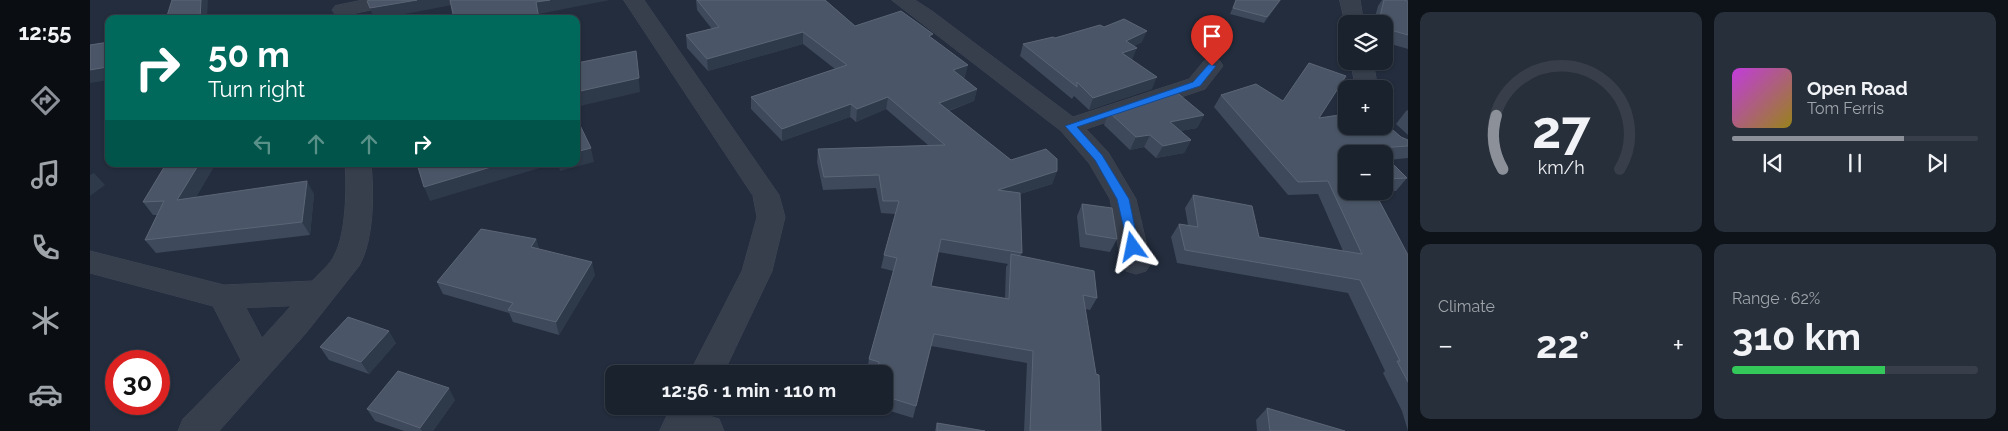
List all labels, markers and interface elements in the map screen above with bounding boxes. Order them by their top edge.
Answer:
pin [1191,15,1233,66]
map controls [1338,15,1393,200]
button: layers [1338,15,1393,70]
text: 12:55 [18,19,72,45]
icon: arrive [1198,22,1226,50]
text: 50 m [208,34,290,75]
icon: right [125,35,190,100]
text: Turn right [208,76,305,102]
text: Open Road [1807,77,1908,99]
button: + [1338,80,1393,135]
icon: directions [28,83,63,118]
text: 27 [1532,99,1591,160]
text: Tom Ferris [1807,99,1884,118]
icon: left [249,130,277,158]
icon: ahead [302,130,330,158]
icon: ahead [355,130,383,158]
icon: right [408,130,436,158]
button: − [1338,145,1393,200]
icon: previous [1759,149,1787,177]
icon: pause [1841,149,1869,177]
icon: next [1923,149,1951,177]
icon: music [28,157,63,192]
text: km/h [1537,157,1585,178]
position arrow [1106,220,1158,272]
icon: phone [28,230,63,265]
text: Range · 62% [1732,289,1820,308]
text: Climate [1438,297,1495,316]
icon: climate [28,303,63,338]
text: 310 km [1732,314,1861,359]
text: 22° [1536,322,1589,367]
text: − [1438,329,1453,362]
text: + [1672,329,1684,362]
speed limit sign: 30 [105,350,170,415]
icon: car [28,377,63,412]
text: 12:56 · 1 min · 110 m [662,379,836,401]

